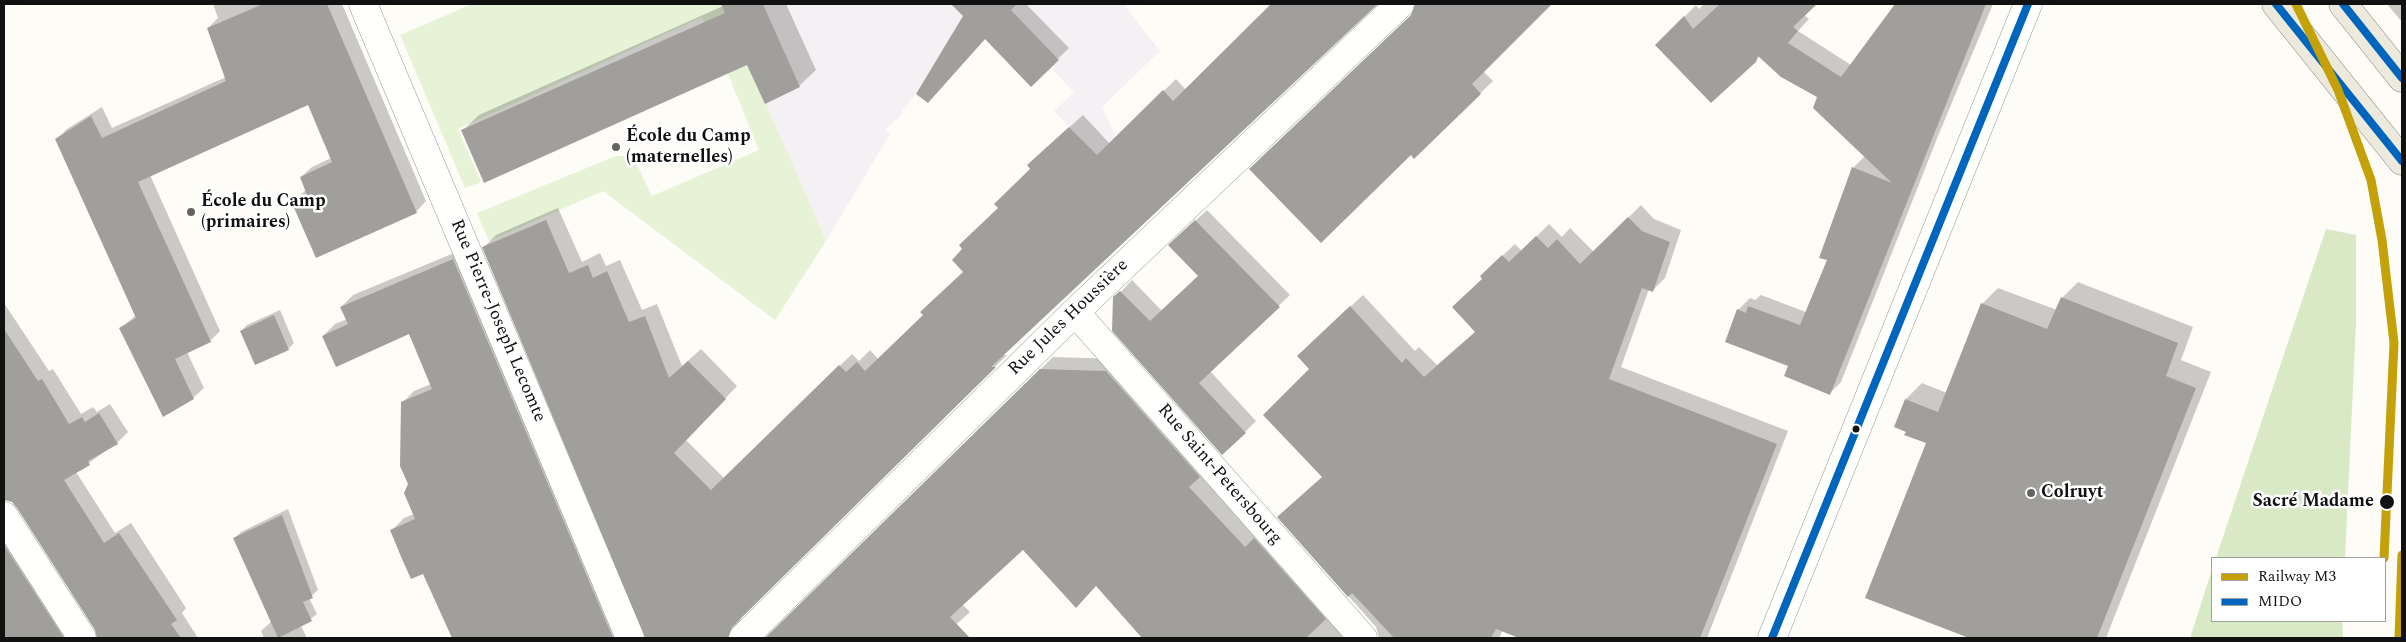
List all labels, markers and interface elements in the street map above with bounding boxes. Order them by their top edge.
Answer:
place label: École du Camp (maternelles) [626,126,751,168]
marker: École du Camp (maternelles) [610,141,622,153]
place label: École du Camp (primaires) [201,191,326,233]
marker: École du Camp (primaires) [185,206,197,218]
street label: Rue Pierre-Joseph Lecomte [444,216,550,426]
street label: Rue Jules Houssière [1005,255,1133,381]
street label: Rue Saint-Petersbourg [1152,400,1286,550]
unlabelled marker [1851,424,1861,434]
place label: Colruyt [2041,482,2104,504]
marker: Colruyt [2025,487,2037,499]
place label: Sacré Madame [2252,491,2374,513]
marker: Sacré Madame [2378,493,2396,511]
legend [2211,557,2386,622]
text: Railway M3 [2258,565,2336,588]
text: MIDO [2258,590,2302,613]

